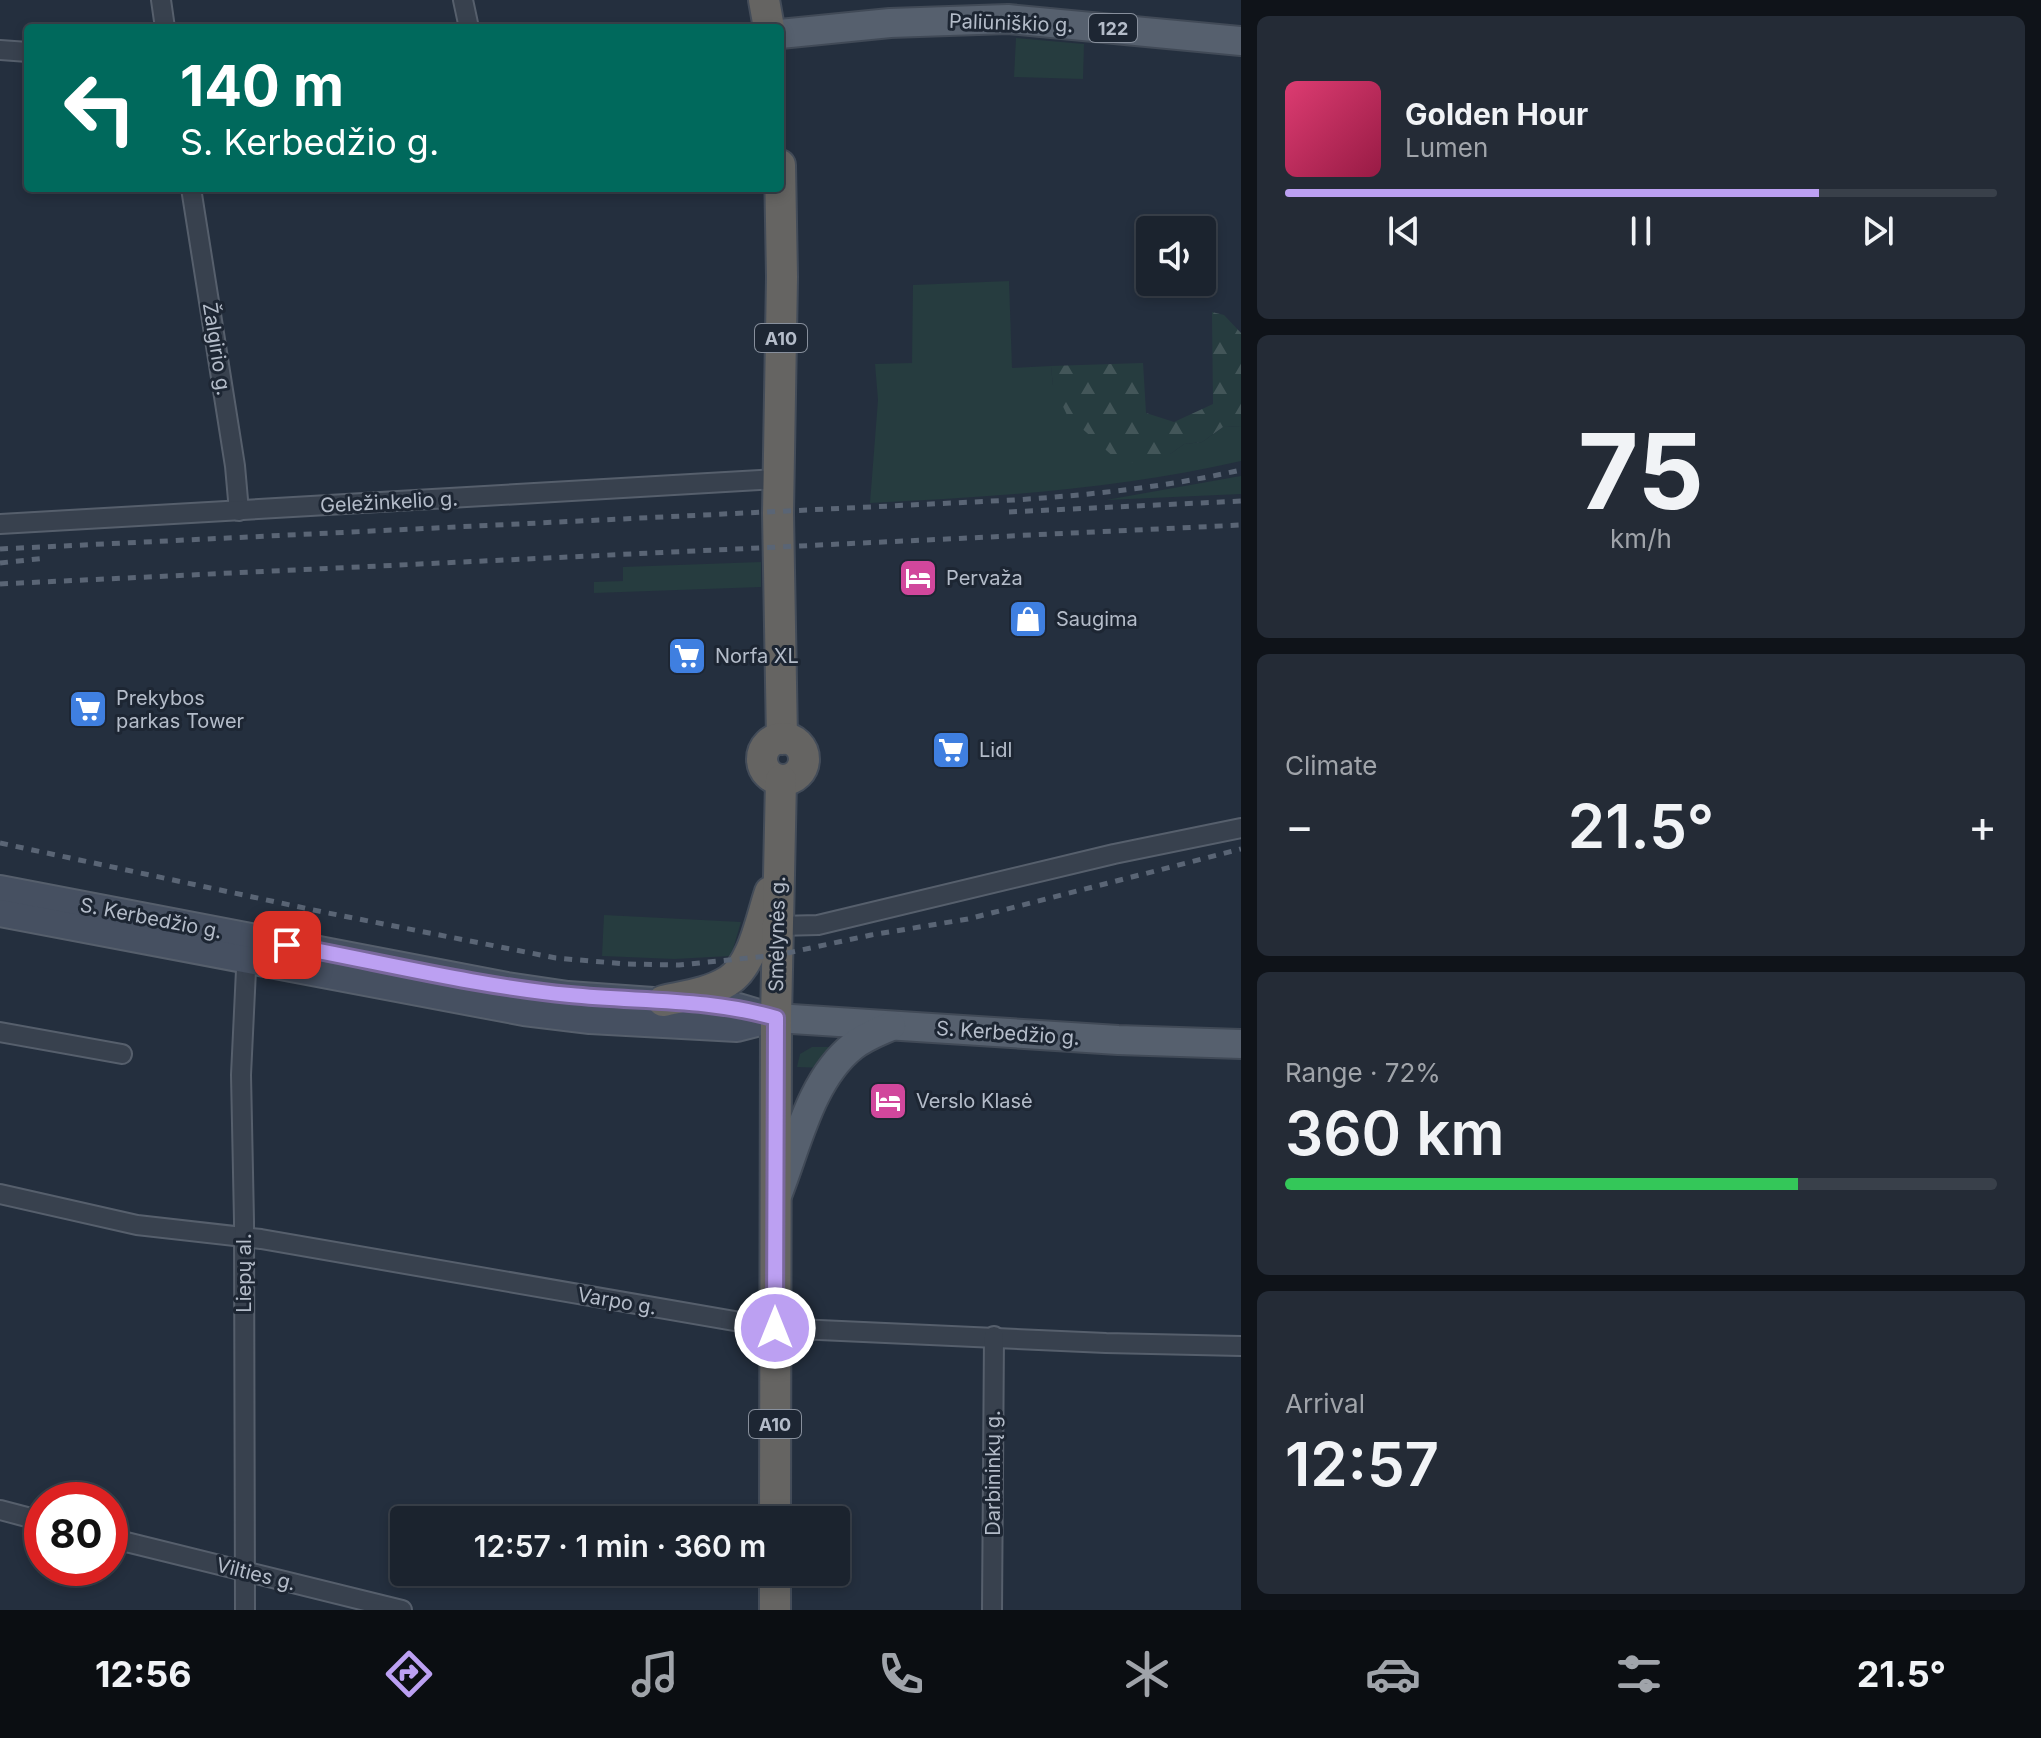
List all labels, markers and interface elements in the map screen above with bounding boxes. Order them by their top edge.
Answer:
street label: Paliūniškio g. [949,9,1073,37]
road number: 122 [1089,14,1137,42]
text: 140 m [180,52,344,120]
icon: left [48,56,152,160]
text: Golden Hour [1405,96,1588,132]
text: S. Kerbedžio g. [180,120,439,164]
text: Lumen [1405,132,1488,163]
icon: previous [1382,209,1426,253]
icon: pause [1619,209,1663,253]
icon: next [1856,209,1900,253]
map controls [1136,216,1216,296]
button: sound [1136,216,1216,296]
street label: Žalgirio g. [198,300,237,397]
road number: A10 [755,324,807,352]
text: 75 [1578,408,1704,534]
street label: Geležinkelio g. [319,486,459,518]
text: km/h [1610,523,1672,554]
hotel icon: Pervaža [897,557,939,599]
place label: Pervaža [946,566,1023,590]
shop icon: Saugima [1007,598,1049,640]
place label: Saugima [1056,607,1138,631]
supermarket icon: Norfa XL [666,635,708,677]
place label: Norfa XL [715,644,799,668]
place label: Prekybos parkas Tower [116,686,245,733]
supermarket icon: Prekybos parkas Tower [67,688,109,730]
supermarket icon: Lidl [930,729,972,771]
place label: Lidl [979,738,1012,762]
text: Climate [1285,750,1377,781]
text: 21.5° [1568,790,1714,862]
text: − [1285,799,1314,853]
text: + [1968,799,1997,853]
street label: Smėlynės g. [764,876,790,992]
street label: S. Kerbedžio g. [78,892,224,944]
pin [253,911,321,979]
icon: arrive [265,923,309,967]
street label: S. Kerbedžio g. [935,1016,1081,1050]
text: Range · 72% [1285,1057,1441,1088]
hotel icon: Verslo Klasė [867,1080,909,1122]
place label: Verslo Klasė [916,1089,1033,1113]
text: 360 km [1285,1097,1504,1169]
street label: Liepų al. [232,1233,256,1313]
street label: Varpo g. [576,1282,658,1320]
position arrow [733,1286,817,1370]
text: Arrival [1285,1388,1365,1419]
road number: A10 [749,1410,801,1438]
street label: Darbininkų g. [981,1410,1005,1536]
text: 12:57 [1285,1428,1439,1500]
speed limit sign: 80 [24,1482,128,1586]
text: 12:57 · 1 min · 360 m [474,1528,766,1564]
street label: Vilties g. [214,1553,298,1595]
icon: directions [381,1646,437,1702]
icon: music [627,1646,683,1702]
icon: phone [873,1646,929,1702]
icon: climate [1119,1646,1175,1702]
icon: car [1365,1646,1421,1702]
icon: filters [1611,1646,1667,1702]
text: 12:56 [95,1652,192,1696]
text: 21.5° [1857,1652,1946,1696]

